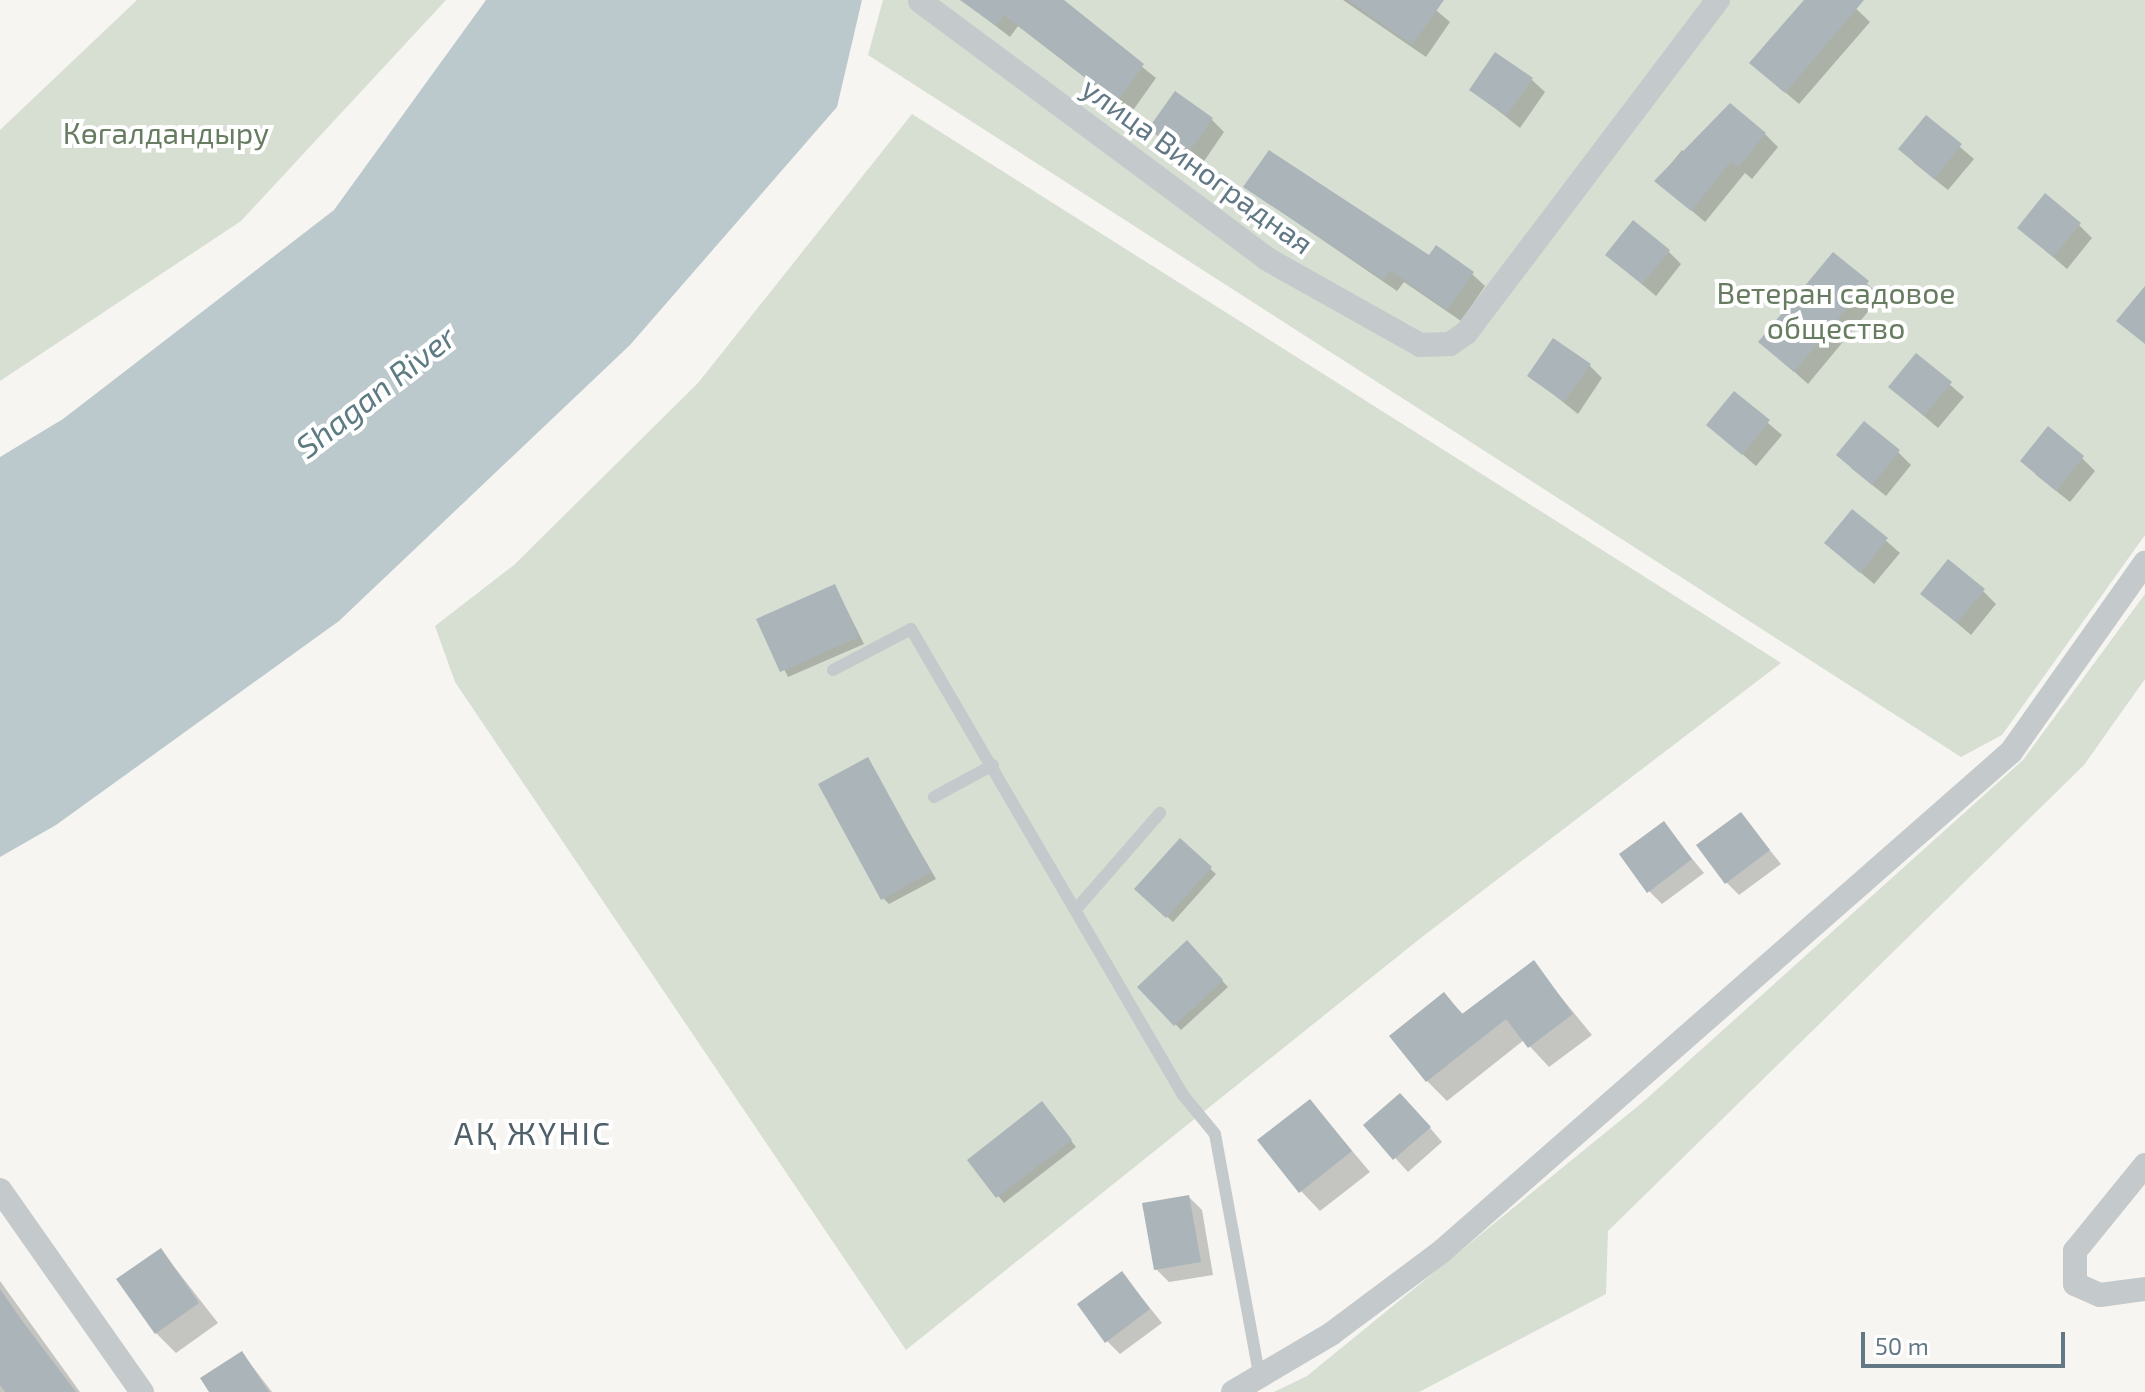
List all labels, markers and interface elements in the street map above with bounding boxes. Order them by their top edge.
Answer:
street label: улица Виноградная [1075,69,1321,261]
park label: Көгалдандыру [63,114,269,150]
park label: Ветеран садовое общество [1717,274,1955,344]
water label: Shagan River [288,317,462,465]
district label: АҚ ЖҮНІС [454,1113,612,1151]
scale bar [1865,1316,2069,1366]
text: 50 m [1875,1331,1929,1360]

